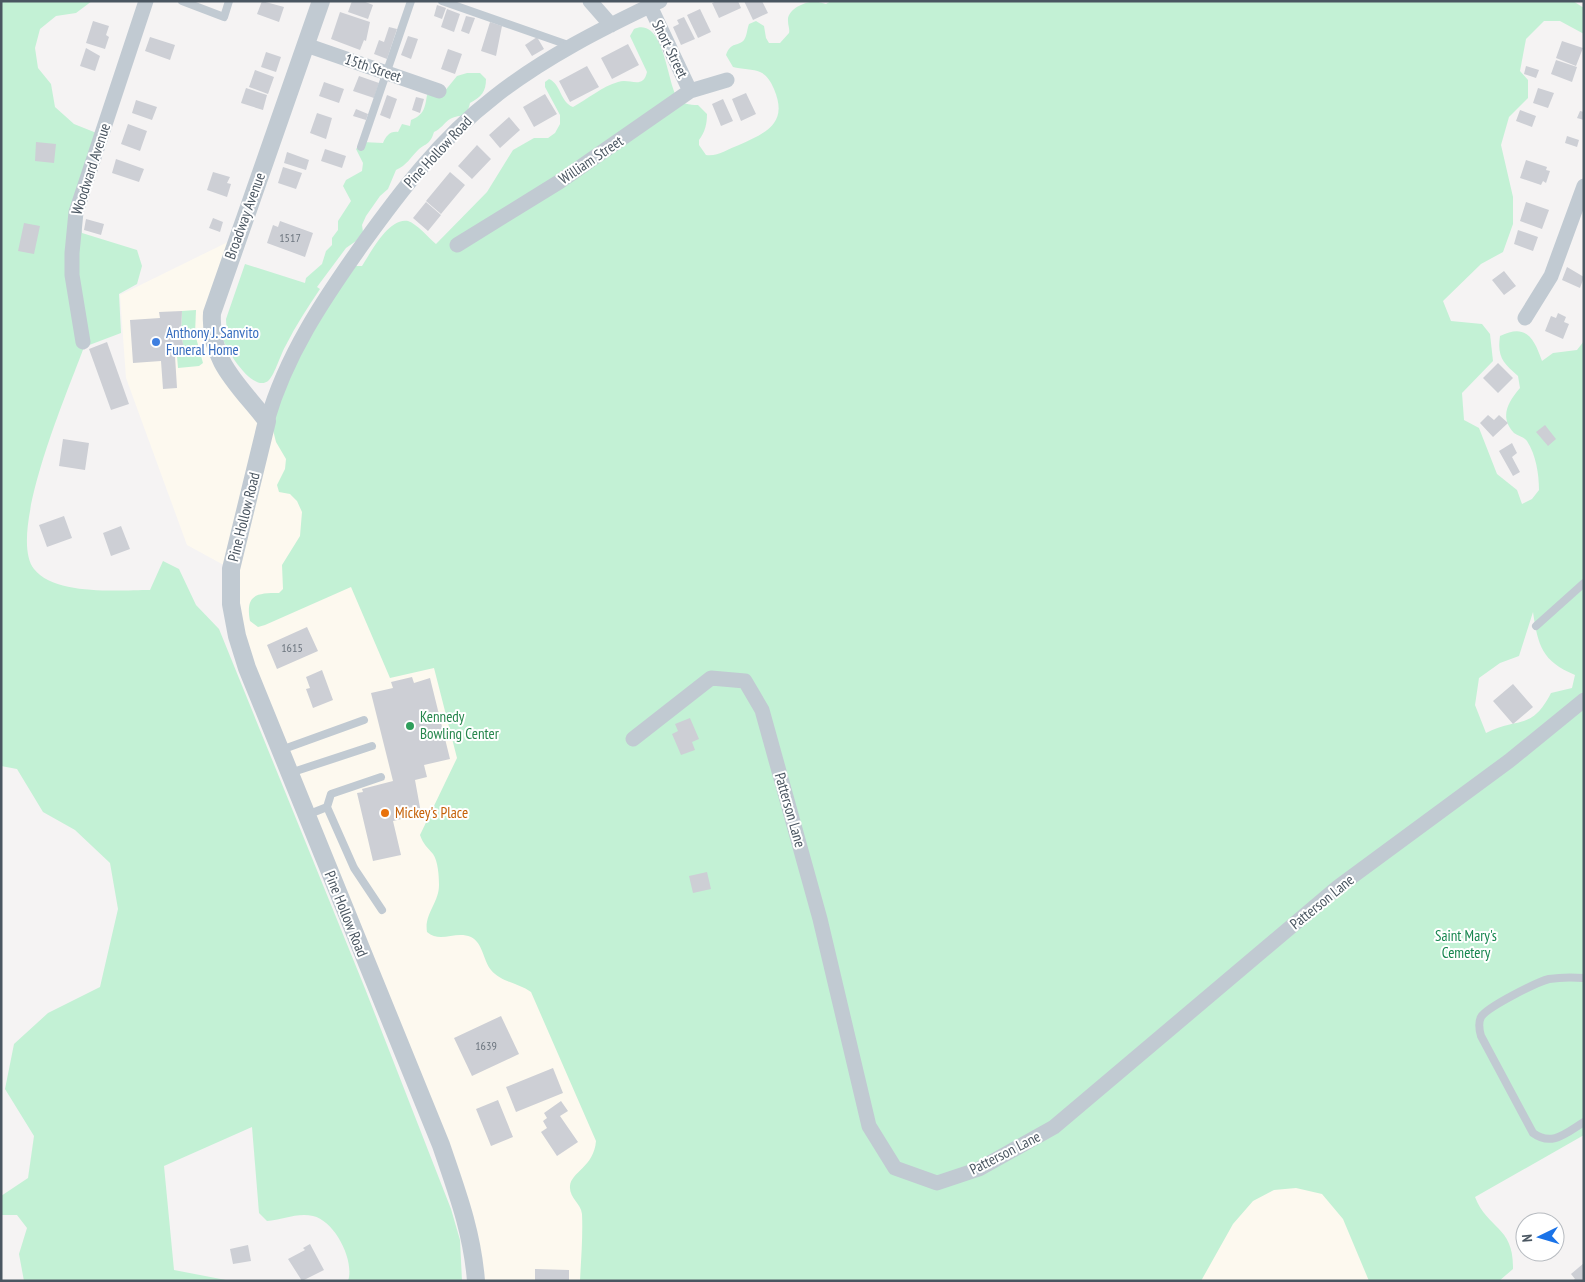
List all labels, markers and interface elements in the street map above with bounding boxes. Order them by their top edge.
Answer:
street label: Short Street [648,17,693,81]
street label: 15th Street [342,49,404,86]
street label: Pine Hollow Road [400,112,476,191]
street label: Woodward Avenue [67,121,114,217]
street label: William Street [555,131,627,188]
street label: Broadway Avenue [220,170,269,262]
house number: 1517 [279,230,301,245]
place label: Anthony J. Sanvito Funeral Home [166,323,259,359]
marker: Anthony J. Sanvito Funeral Home [150,336,162,348]
street label: Pine Hollow Road [223,470,264,563]
house number: 1615 [281,640,303,655]
place label: Kennedy Bowling Center [420,707,500,743]
marker: Kennedy Bowling Center [404,720,416,732]
street label: Patterson Lane [771,770,810,849]
place label: Mickey's Place [395,803,468,822]
marker: Mickey's Place [379,807,391,819]
street label: Pine Hollow Road [321,868,372,960]
street label: Patterson Lane [1286,870,1358,933]
park label: Saint Mary's Cemetery [1435,926,1497,962]
house number: 1639 [475,1038,497,1053]
street label: Patterson Lane [966,1127,1043,1178]
north arrow [1515,1212,1565,1262]
text: N [1518,1234,1536,1243]

